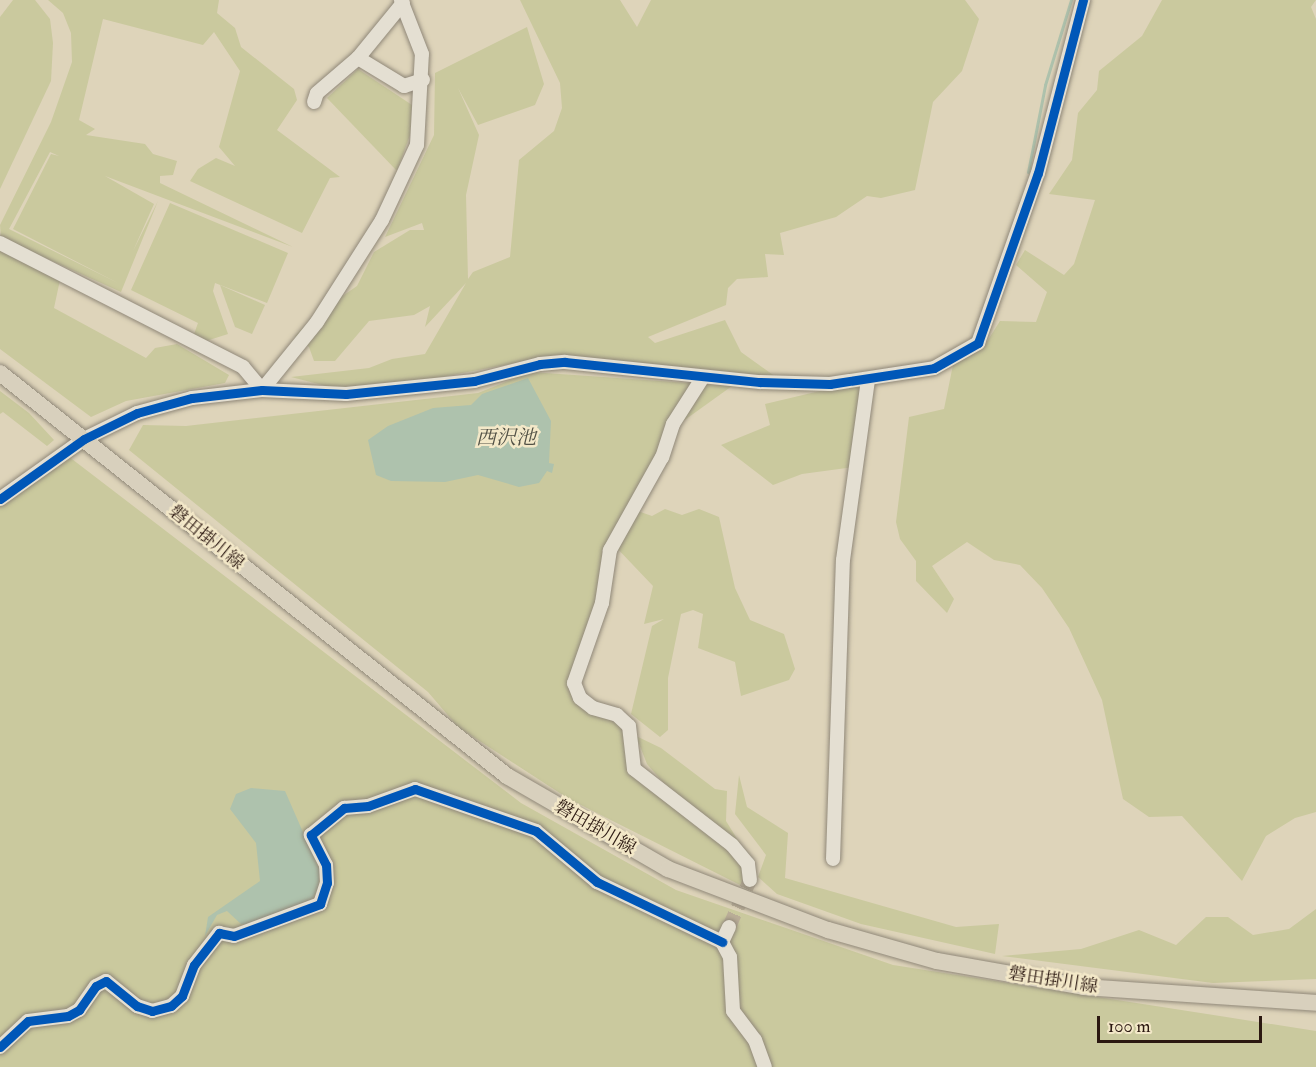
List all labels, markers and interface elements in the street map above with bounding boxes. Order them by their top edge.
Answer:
water label: 西沢池 [476,425,536,449]
street label: 磐田掛川線 [164,501,248,575]
street label: 磐田掛川線 [551,796,639,860]
street label: 磐田掛川線 [1007,963,1099,999]
scale bar [1100,1004,1265,1042]
text: 100 m [1108,1015,1151,1038]

